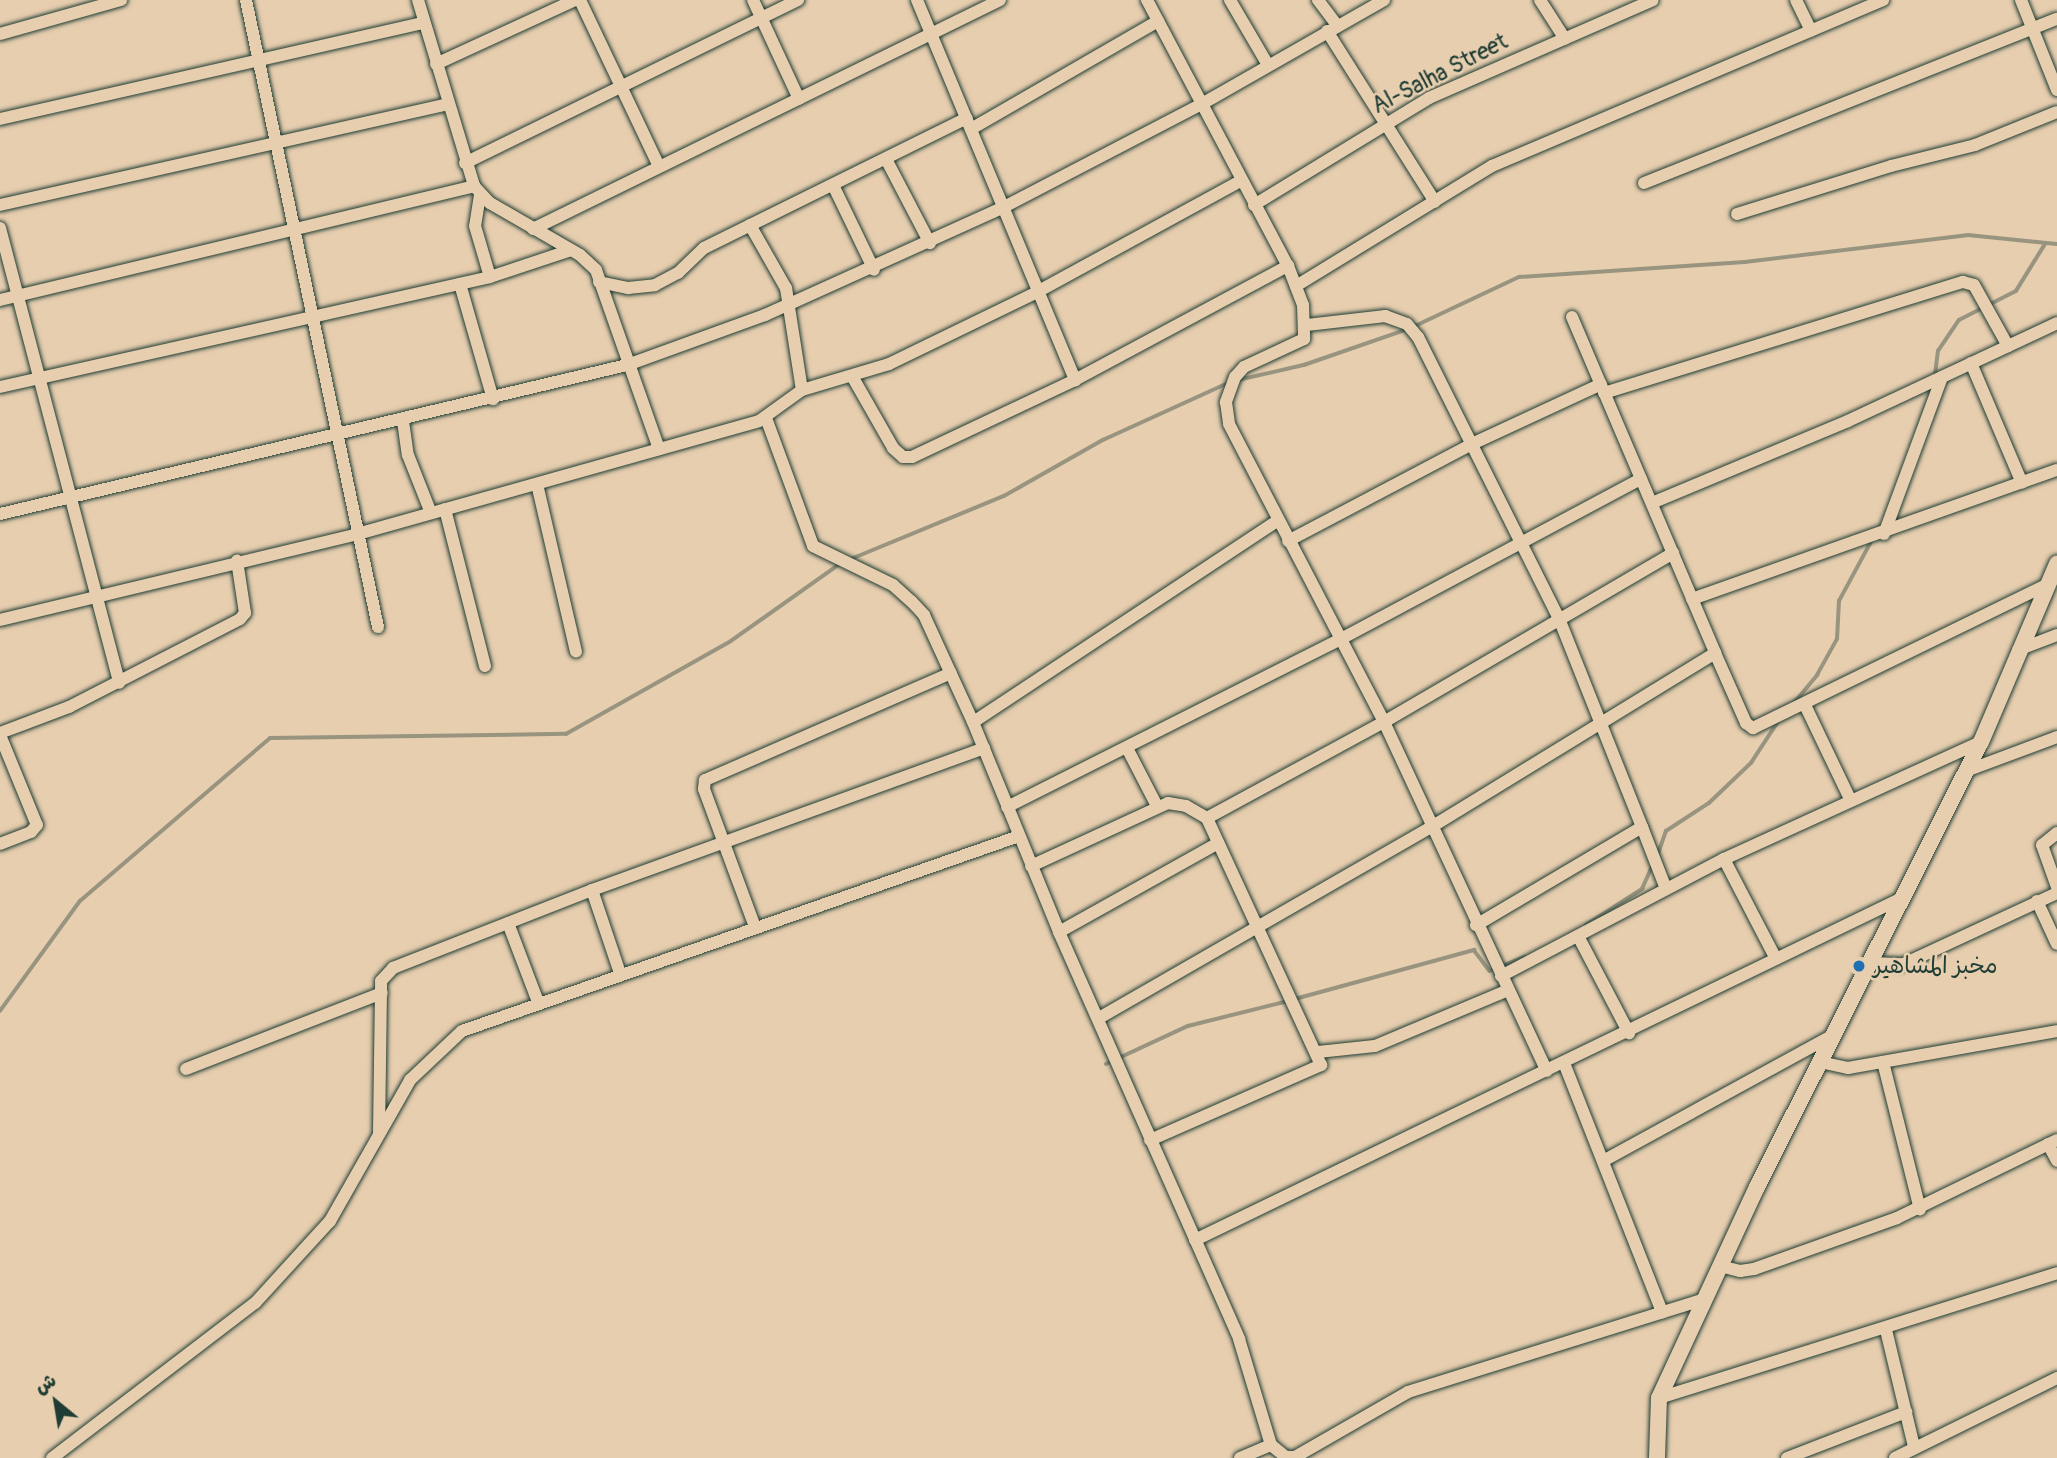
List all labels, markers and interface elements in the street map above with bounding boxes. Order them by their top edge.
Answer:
street label: Al-Salha Street [1368,28,1512,120]
place label: مخبز المشاهير [1873,952,1998,980]
marker: مخبز المشاهير [1851,958,1867,974]
north arrow [21,1367,91,1437]
text: ش [30,1368,61,1399]

